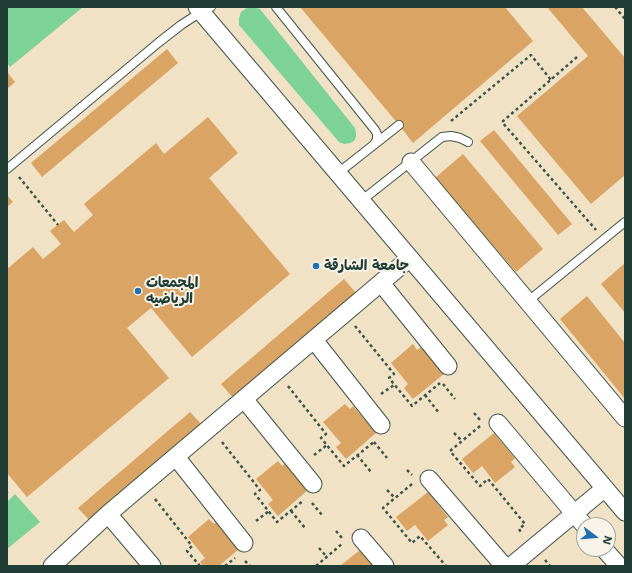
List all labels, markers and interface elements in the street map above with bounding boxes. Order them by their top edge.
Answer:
place label: جامعة الشارقة [324,258,409,274]
marker: جامعة الشارقة [311,261,321,271]
place label: المجمعات الرياضيه [146,275,198,308]
marker: المجمعات الرياضيه [133,286,143,296]
north arrow [576,517,616,557]
text: N [599,534,615,546]

